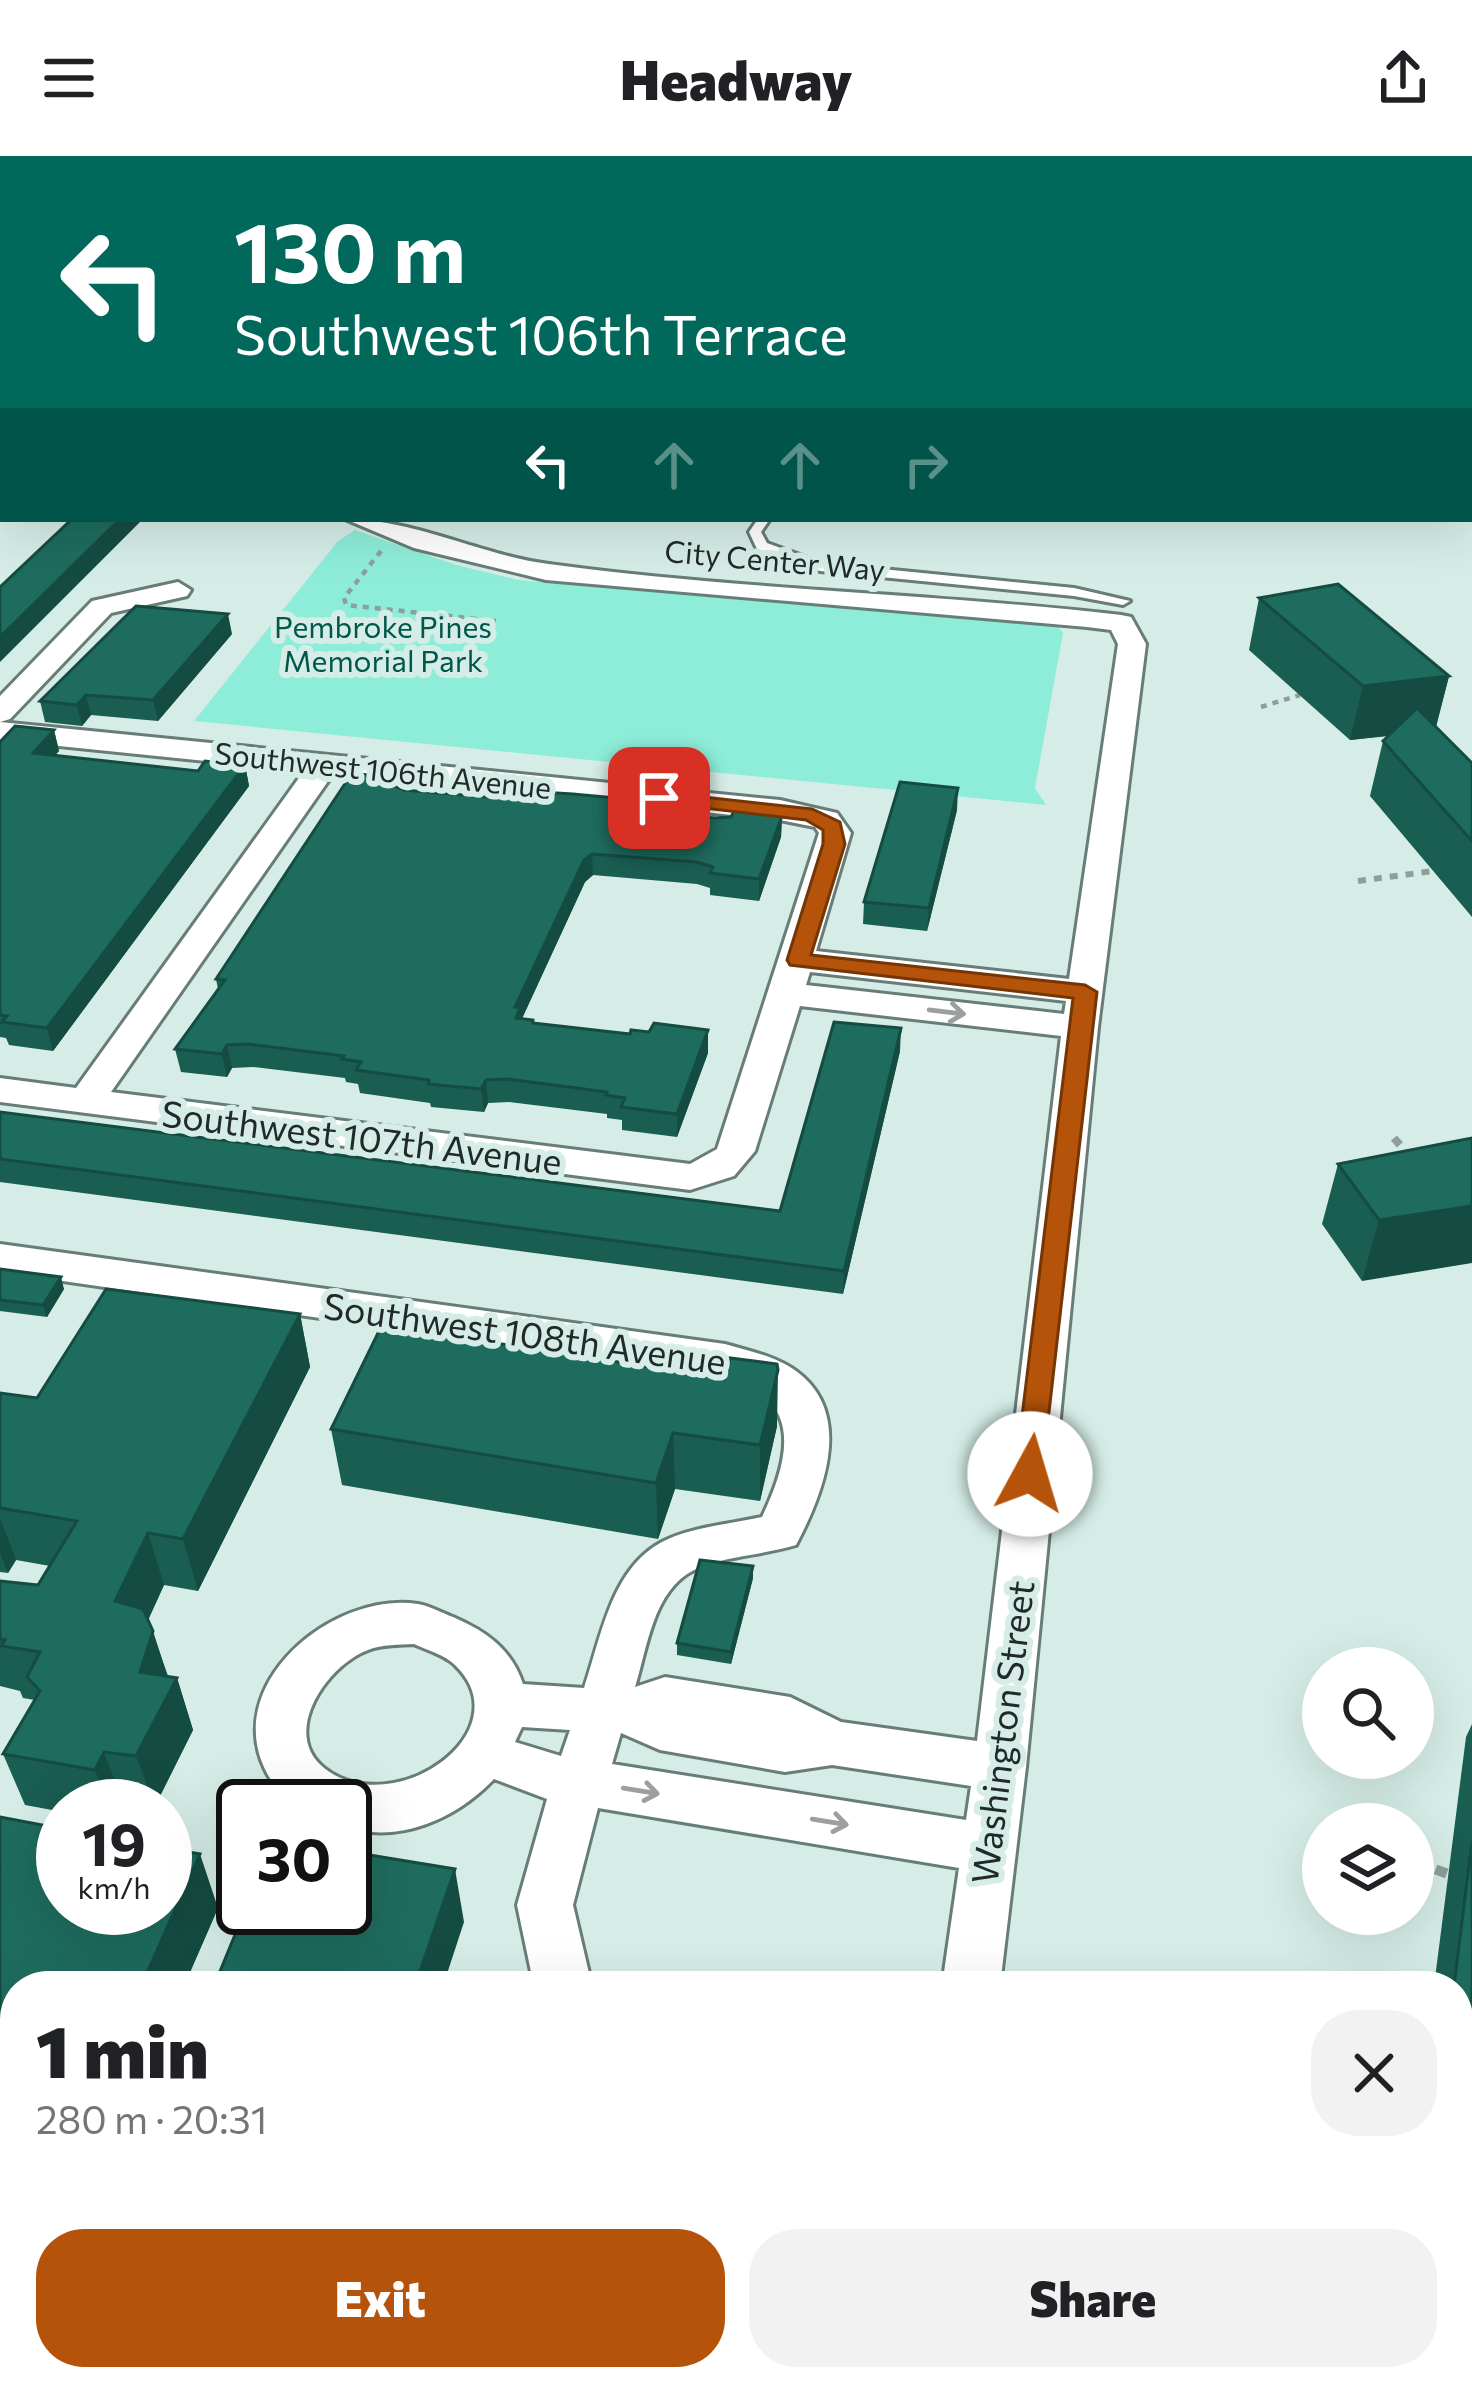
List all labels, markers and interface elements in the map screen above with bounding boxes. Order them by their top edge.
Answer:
icon: menu [36,45,102,111]
text: Headway [620,45,852,111]
icon: share [1370,45,1436,111]
text: 130 m [234,198,466,300]
icon: left [36,204,192,360]
text: Southwest 106th Terrace [234,300,848,366]
icon: left [515,432,581,498]
icon: ahead [641,432,707,498]
icon: ahead [767,432,833,498]
icon: right [893,432,959,498]
street label: City Center Way [663,531,887,587]
park label: Pembroke Pines Memorial Park [274,607,492,678]
street label: Southwest 106th Avenue [213,733,553,805]
pin [608,747,710,849]
icon: arrive [626,765,692,831]
one-way arrow [926,1001,965,1023]
street label: Southwest 107th Avenue [159,1090,565,1182]
street label: Southwest 108th Avenue [321,1282,729,1382]
position arrow [967,1411,1093,1537]
street label: Washington Street [961,1578,1041,1886]
map controls [1302,1647,1434,1935]
button: search [1302,1647,1434,1779]
speed limit sign: 30 [216,1779,372,1935]
one-way arrow [621,1780,660,1803]
button: layers [1302,1803,1434,1935]
text: 19 [82,1805,146,1878]
one-way arrow [810,1812,849,1835]
text: km/h [78,1868,150,1905]
text: 1 min [36,2005,209,2093]
button: close [1311,2010,1437,2136]
text: 280 m · 20:31 [36,2094,267,2142]
button: Exit [36,2229,725,2367]
button: Share [749,2229,1437,2367]

